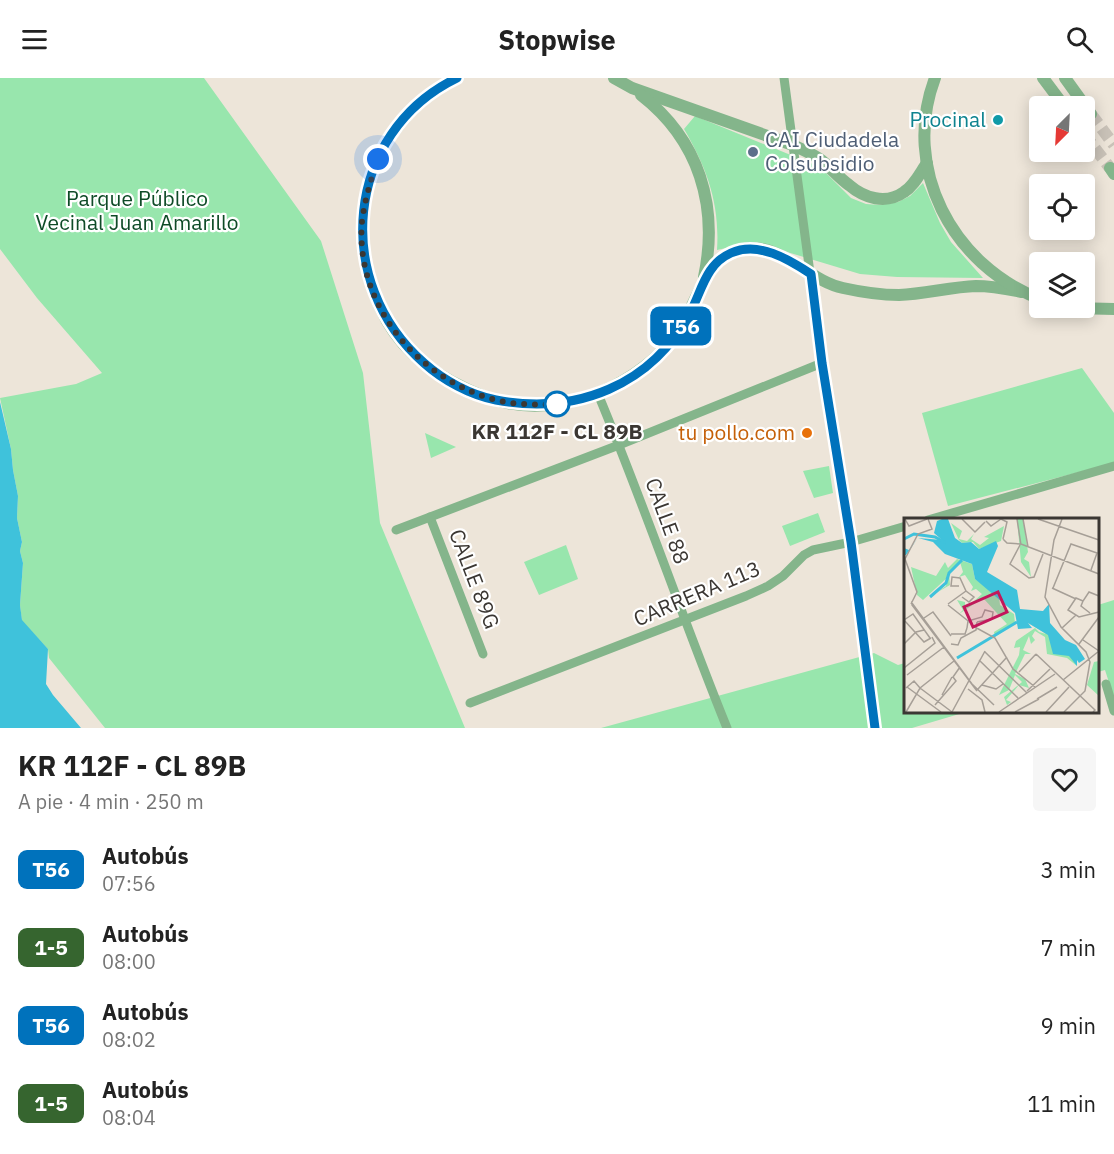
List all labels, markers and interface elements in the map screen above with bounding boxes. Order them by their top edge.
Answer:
text: Stopwise [498,22,616,57]
icon: menu [18,23,51,56]
icon: search [1063,23,1096,56]
north arrow [1029,96,1095,162]
map controls [1029,96,1095,318]
place label: Procinal [909,105,986,133]
marker: Procinal [991,113,1005,127]
place label: CAI Ciudadela Colsubsidio [765,125,899,177]
your location [363,144,393,174]
marker: CAI Ciudadela Colsubsidio [746,145,760,159]
button: locate [1029,174,1095,240]
park label: Parque Público Vecinal Juan Amarillo [35,184,239,236]
button: layers [1029,252,1095,318]
line badge: T56 [646,306,716,346]
text: T56 [662,312,700,340]
marker: KR 112F - CL 89B [544,391,570,417]
place label: KR 112F - CL 89B [471,417,643,445]
place label: tu pollo.com [678,418,795,446]
marker: tu pollo.com [800,426,814,440]
street label: CALLE 88 [639,474,696,568]
inset map [904,518,1099,713]
street label: CALLE 89G [443,525,507,632]
street label: CARRERA 113 [629,554,764,632]
text: KR 112F - CL 89B [18,747,246,784]
button: heart [1033,748,1096,811]
text: A pie · 4 min · 250 m [18,788,204,815]
text: Autobús [102,841,189,870]
text: T56 [32,855,70,883]
text: 3 min [1040,855,1096,884]
text: 07:56 [102,870,156,897]
text: Autobús [102,919,189,948]
text: 1-5 [34,933,68,961]
text: 7 min [1040,933,1096,962]
text: 08:00 [102,948,156,975]
text: Autobús [102,997,189,1026]
text: T56 [32,1011,70,1039]
text: 9 min [1040,1011,1096,1040]
text: 08:02 [102,1026,156,1053]
text: Autobús [102,1075,189,1104]
text: 1-5 [34,1089,68,1117]
text: 11 min [1027,1089,1096,1118]
text: 08:04 [102,1104,156,1131]

